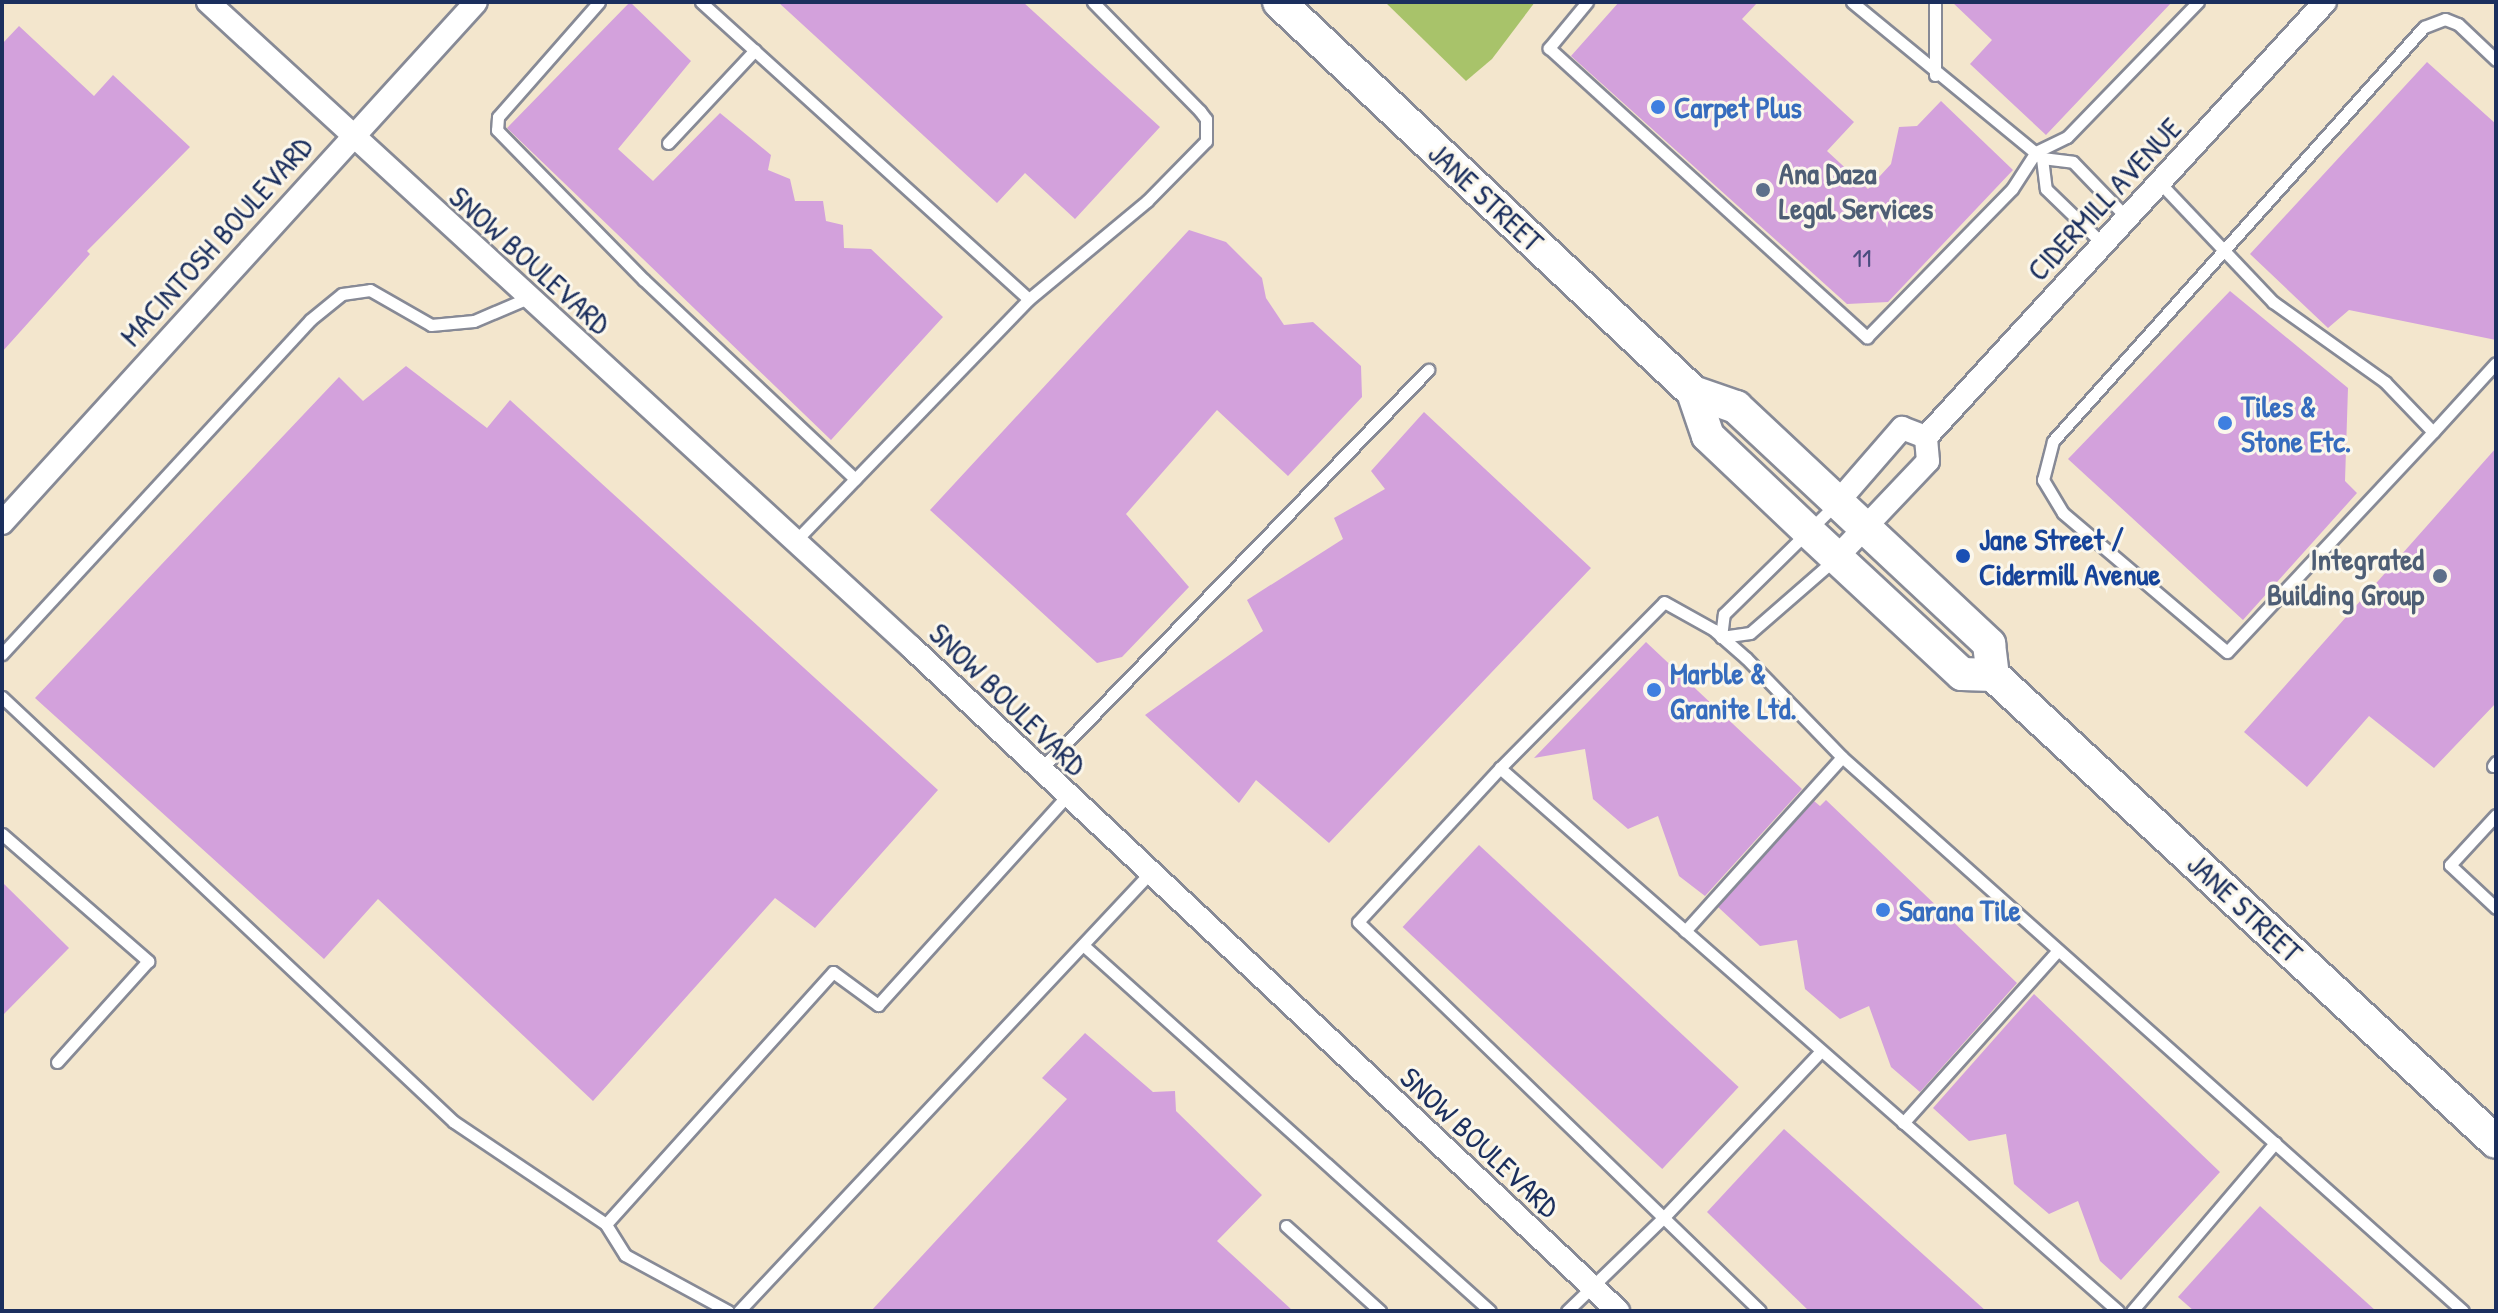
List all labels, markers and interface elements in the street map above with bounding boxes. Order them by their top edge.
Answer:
place label: Carpet Plus [1674,89,1802,125]
marker: Carpet Plus [1649,98,1667,116]
street label: CIDERMILL AVENUE [2019,110,2189,288]
street label: MACINTOSH BOULEVARD [112,129,320,353]
street label: JANE STREET [1421,135,1551,259]
place label: Ana Daza Legal Services [1779,155,1933,226]
street label: SNOW BOULEVARD [442,178,618,342]
marker: Ana Daza Legal Services [1754,181,1772,199]
house number: 11 [1853,242,1871,274]
place label: Tiles & Stone Etc. [2241,388,2351,458]
marker: Tiles & Stone Etc. [2216,414,2234,432]
place label: Jane Street / Cidermill Avenue [1979,521,2160,592]
place label: Integrated Building Group [2267,541,2424,612]
marker: Jane Street / Cidermill Avenue [1954,547,1972,565]
marker: Integrated Building Group [2431,567,2449,585]
street label: SNOW BOULEVARD [922,615,1094,783]
place label: Marble & Granite Ltd. [1670,655,1797,726]
marker: Marble & Granite Ltd. [1645,681,1663,699]
street label: JANE STREET [2180,846,2310,970]
place label: Sarana Tile [1899,892,2021,928]
marker: Sarana Tile [1874,901,1892,919]
street label: SNOW BOULEVARD [1393,1059,1567,1225]

